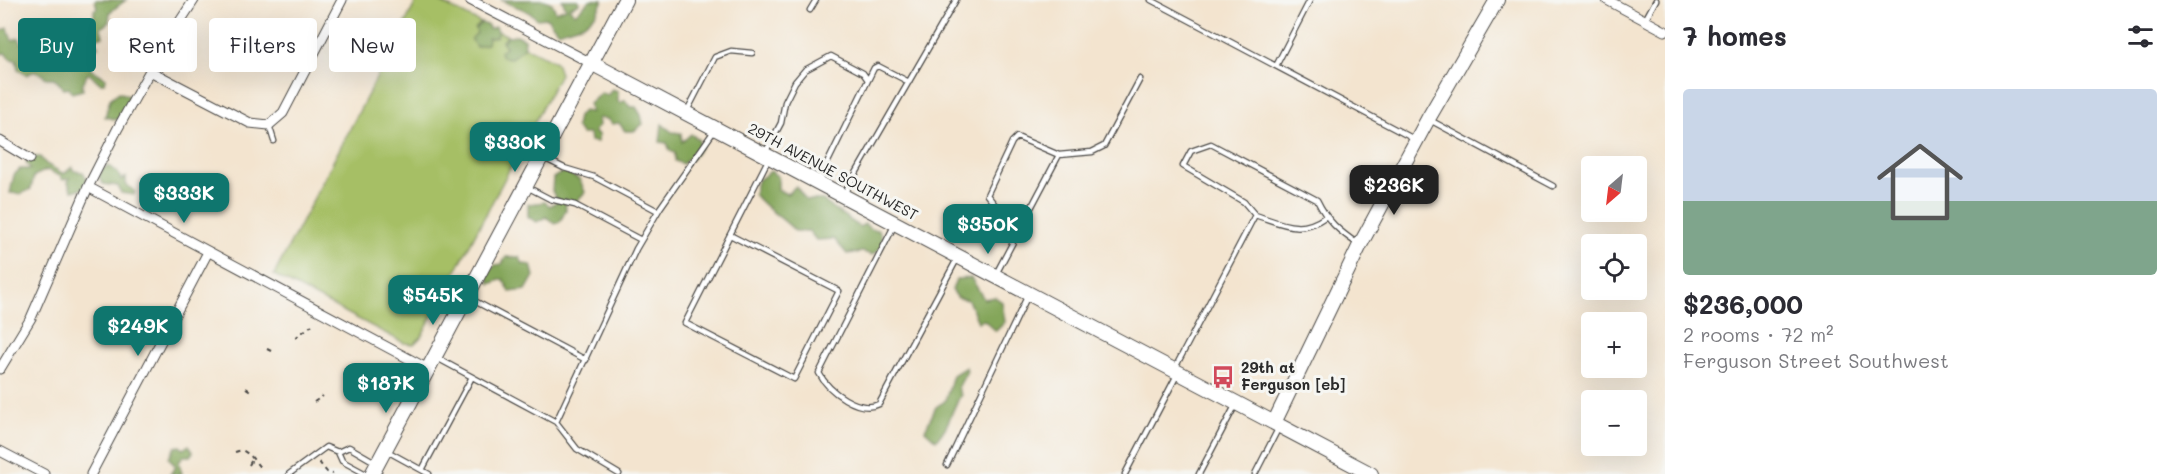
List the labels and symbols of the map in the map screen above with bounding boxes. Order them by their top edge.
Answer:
street label: 29TH AVENUE SOUTHWEST [745,118,922,225]
pin: $330K [473,122,557,173]
north arrow [1581,156,1647,222]
pin: $236K [1352,165,1436,216]
pin: $333K [142,173,226,224]
pin: $350K [946,204,1030,255]
pin: $545K [391,275,475,326]
pin: $249K [96,306,180,357]
place label: 29th at Ferguson [eb] [1241,357,1345,394]
pin: $187K [344,363,428,414]
bus stop icon: 29th at Ferguson [eb] [1210,364,1236,390]

